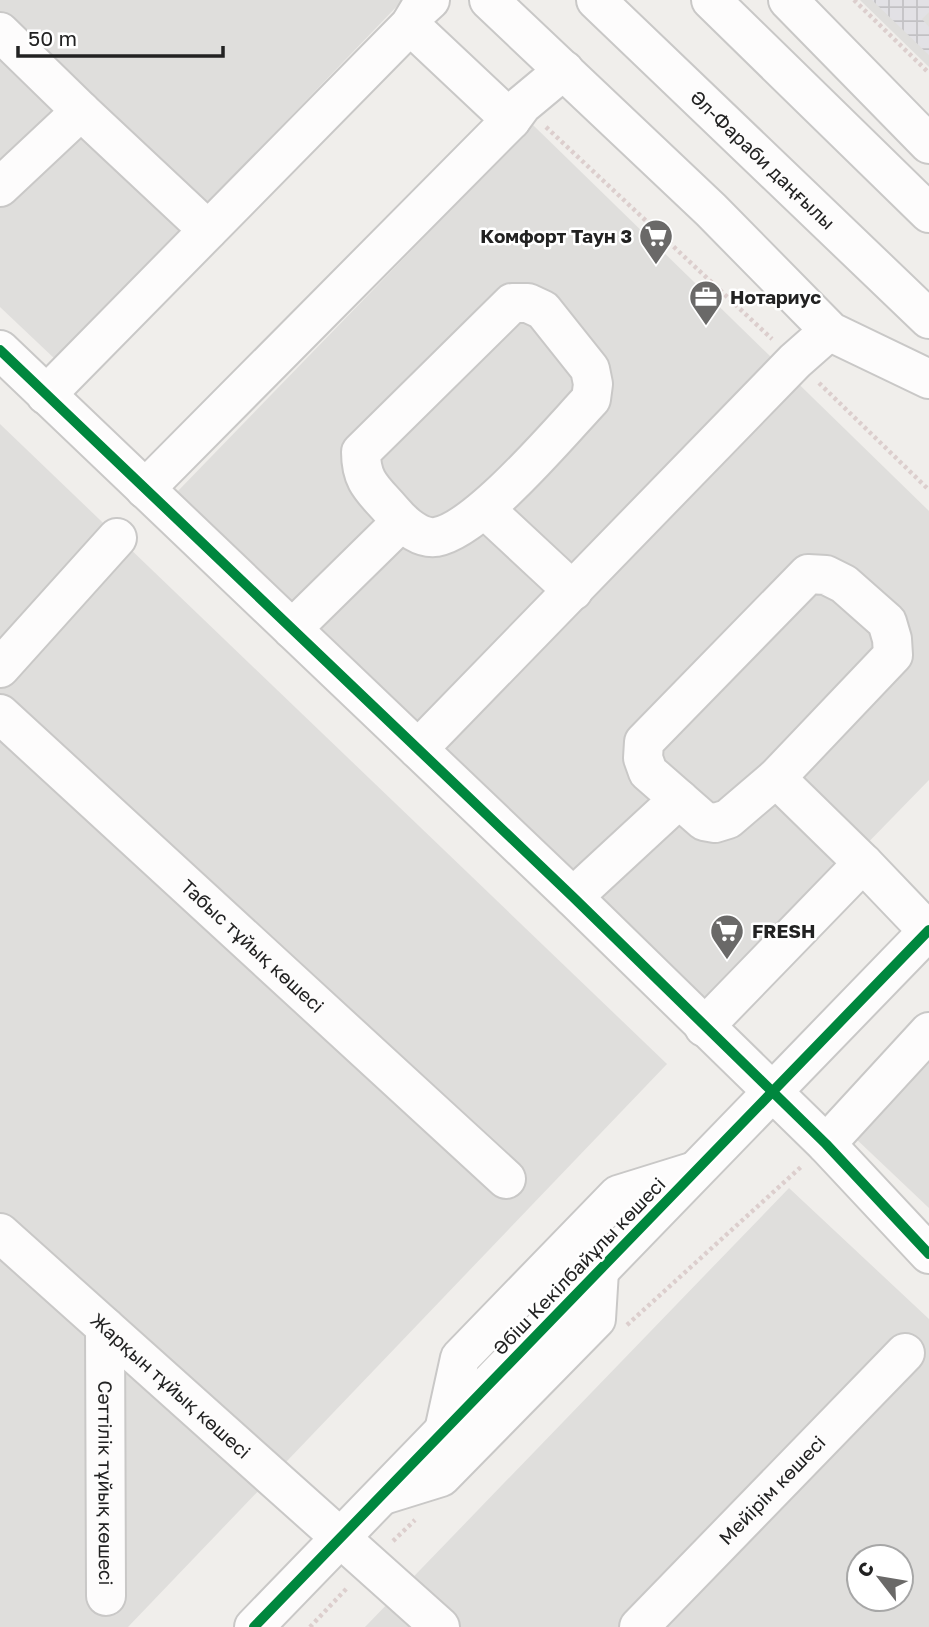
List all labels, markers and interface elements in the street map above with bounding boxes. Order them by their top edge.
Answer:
scale bar [18,14,222,58]
text: 50 m [28,25,77,51]
street label: Әл-Фараби даңғылы [686,85,840,234]
supermarket icon: Комфорт Таун 3 [637,217,675,266]
place label: Комфорт Таун 3 [480,224,632,247]
office icon: Нотариус [687,278,725,327]
place label: Нотариус [730,285,821,308]
street label: Табыс тұйық көшесі [177,874,329,1017]
supermarket icon: FRESH [708,912,746,961]
place label: FRESH [752,919,816,942]
street label: Әбіш Кекілбайұлы көшесі [488,1172,670,1359]
street label: Жарқын тұйық көшесі [86,1308,256,1463]
street label: Сәттілік тұйық көшесі [94,1380,118,1586]
street label: Мейірім көшесі [714,1430,830,1549]
north arrow [845,1543,915,1613]
text: С [852,1557,878,1581]

